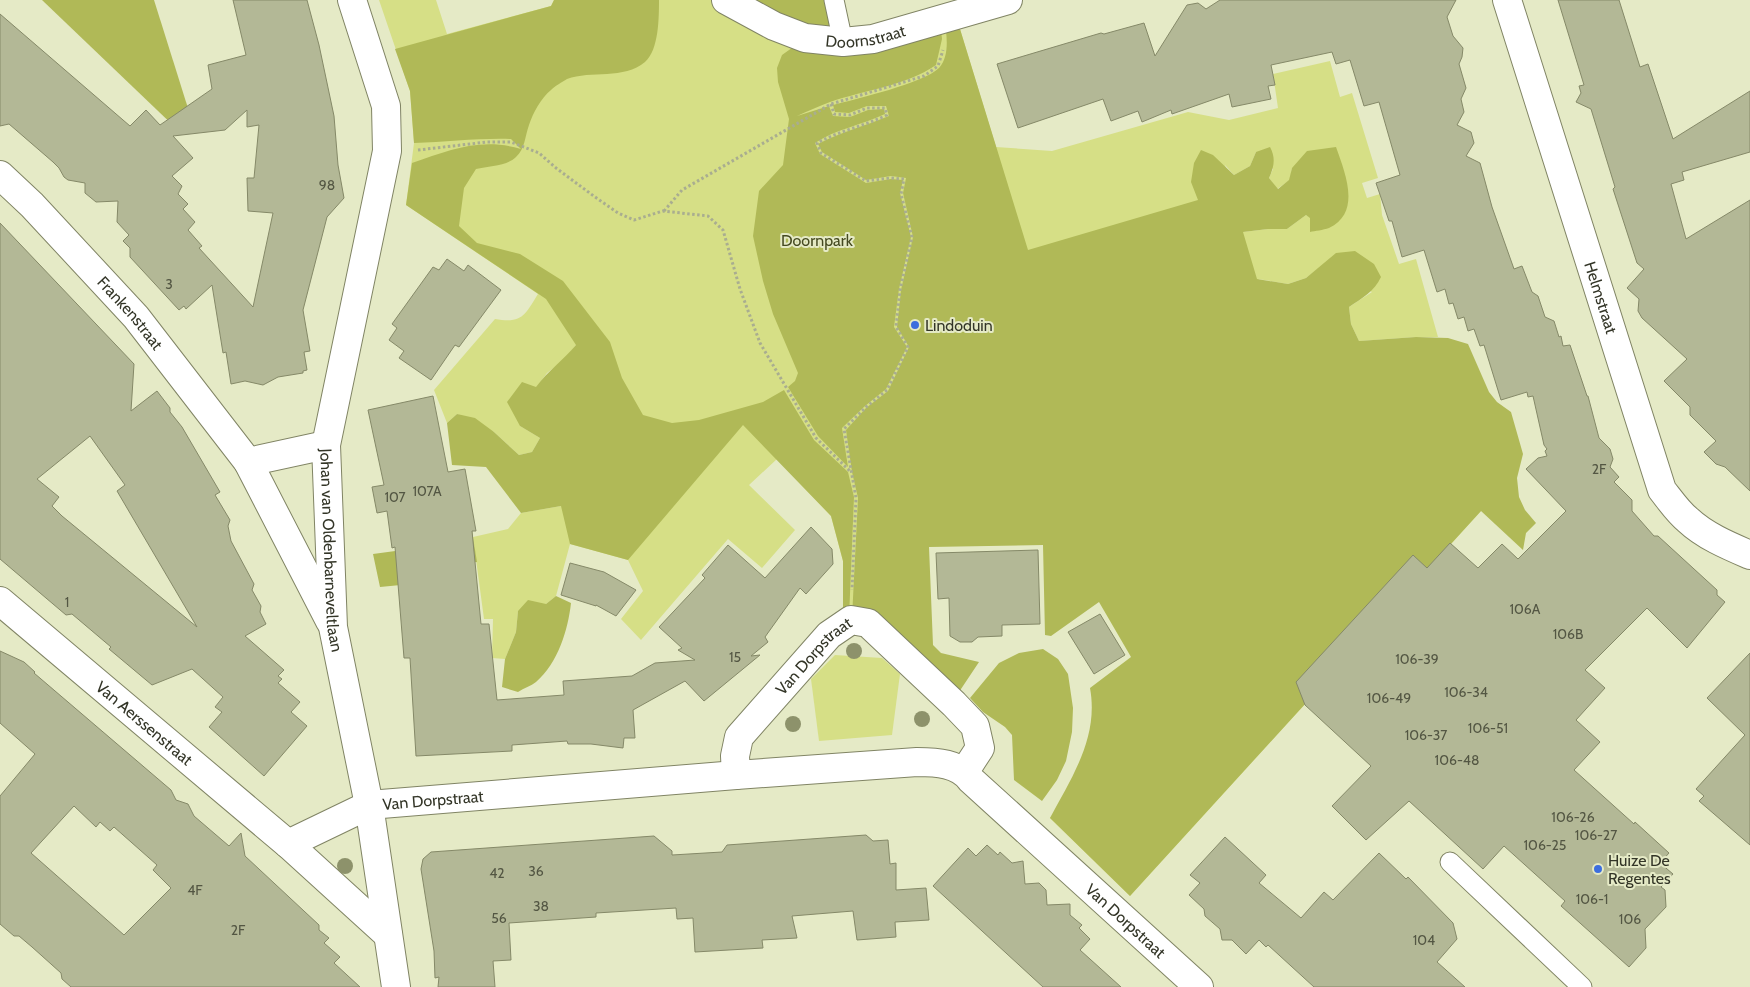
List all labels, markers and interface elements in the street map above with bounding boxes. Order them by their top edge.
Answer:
street label: Doornstraat [825,20,908,52]
house number: 98 [319,176,335,194]
park label: Doornpark [781,231,854,250]
street label: Helmstraat [1581,259,1622,337]
street label: Frankenstraat [94,272,168,354]
house number: 3 [165,275,173,293]
place label: Lindoduin [925,316,993,335]
marker: Lindoduin [909,319,921,331]
street label: Johan van Oldenbarneveltlaan [317,447,347,653]
house number: 2F [1592,460,1607,478]
house number: 107A [412,482,442,500]
house number: 107 [384,488,406,506]
house number: 1 [65,593,69,611]
house number: 106A [1510,600,1541,618]
street label: Van Dorpstraat [772,613,856,698]
house number: 106B [1553,625,1583,643]
house number: 15 [729,648,741,666]
house number: 106-39 [1395,650,1439,668]
street label: Van Aerssenstraat [92,677,197,769]
house number: 106-34 [1444,683,1488,701]
house number: 106-49 [1367,689,1411,707]
house number: 106-51 [1468,719,1508,737]
house number: 106-37 [1405,726,1447,744]
house number: 106-48 [1435,751,1479,769]
street label: Van Dorpstraat [382,786,485,813]
house number: 106-26 [1551,808,1595,826]
house number: 106-27 [1575,826,1617,844]
house number: 106-25 [1524,836,1566,854]
place label: Huize De Regentes [1608,851,1671,888]
house number: 36 [528,862,544,880]
marker: Huize De Regentes [1592,863,1604,875]
house number: 42 [489,864,505,882]
street label: Van Dorpstraat [1082,880,1170,962]
house number: 4F [187,881,203,899]
house number: 106-1 [1576,890,1608,908]
house number: 38 [533,897,549,915]
house number: 56 [491,909,507,927]
house number: 106 [1619,910,1641,928]
house number: 2F [231,921,246,939]
house number: 104 [1413,931,1435,949]

